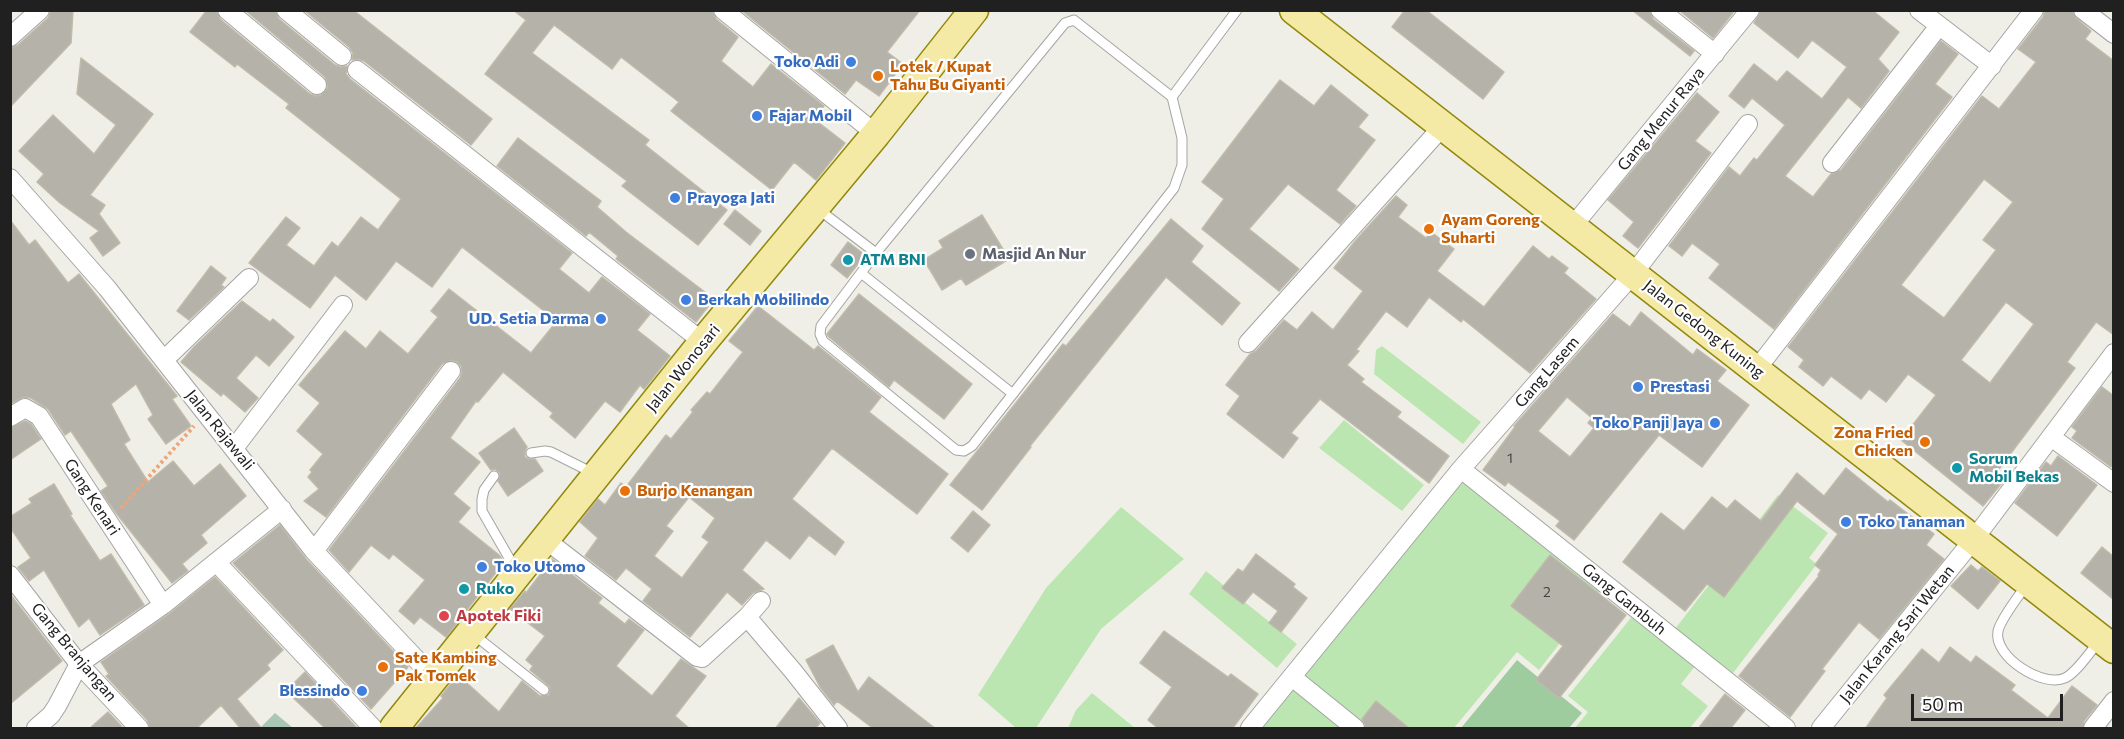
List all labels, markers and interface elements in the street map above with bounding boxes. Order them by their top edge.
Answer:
place label: Toko Adi [774,52,839,72]
marker: Toko Adi [844,55,858,69]
place label: Lotek / Kupat Tahu Bu Giyanti [890,57,1006,95]
street label: Gang Menur Raya [1613,63,1709,175]
marker: Lotek / Kupat Tahu Bu Giyanti [871,69,885,83]
place label: Fajar Mobil [769,106,852,126]
marker: Fajar Mobil [750,109,764,123]
place label: Prayoga Jati [687,188,775,208]
marker: Prayoga Jati [668,191,682,205]
place label: Ayam Goreng Suharti [1441,210,1540,248]
marker: Ayam Goreng Suharti [1422,222,1436,236]
place label: Masjid An Nur [982,244,1086,264]
marker: Masjid An Nur [963,247,977,261]
place label: ATM BNI [860,250,926,270]
marker: ATM BNI [841,253,855,267]
street label: Jalan Gedong Kuning [1640,276,1768,382]
place label: Berkah Mobilindo [698,290,829,310]
marker: Berkah Mobilindo [679,293,693,307]
place label: UD. Setia Darma [469,309,589,329]
marker: UD. Setia Darma [594,312,608,326]
street label: Jalan Wonosari [642,320,724,416]
street label: Gang Lasem [1511,332,1583,412]
place label: Prestasi [1650,377,1710,397]
marker: Prestasi [1631,380,1645,394]
street label: Jalan Rajawali [182,386,258,474]
place label: Toko Panji Jaya [1592,413,1703,433]
marker: Toko Panji Jaya [1708,416,1722,430]
place label: Zona Fried Chicken [1834,423,1913,461]
marker: Zona Fried Chicken [1918,435,1932,449]
place label: Sorum Mobil Bekas [1969,449,2059,487]
house number: 1 [1507,450,1513,466]
street label: Gang Kenari [60,455,124,539]
marker: Sorum Mobil Bekas [1950,461,1964,475]
place label: Burjo Kenangan [637,481,753,501]
marker: Burjo Kenangan [618,484,632,498]
place label: Toko Tanaman [1858,512,1965,532]
marker: Toko Tanaman [1839,515,1853,529]
place label: Toko Utomo [494,557,586,577]
street label: Gang Gambuh [1578,559,1670,639]
marker: Toko Utomo [475,560,489,574]
street label: Jalan Karang Sari Wetan [1836,561,1958,707]
place label: Ruko [476,579,514,599]
marker: Ruko [457,582,471,596]
house number: 2 [1543,584,1551,600]
street label: Gang Branjangan [27,599,121,705]
place label: Apotek Fiki [456,606,541,626]
marker: Apotek Fiki [437,609,451,623]
place label: Sate Kambing Pak Tomek [395,648,497,686]
marker: Sate Kambing Pak Tomek [376,660,390,674]
place label: Blessindo [279,681,350,701]
scale bar [1914,682,2066,720]
marker: Blessindo [355,684,369,698]
text: 50 m [1922,693,1963,715]

